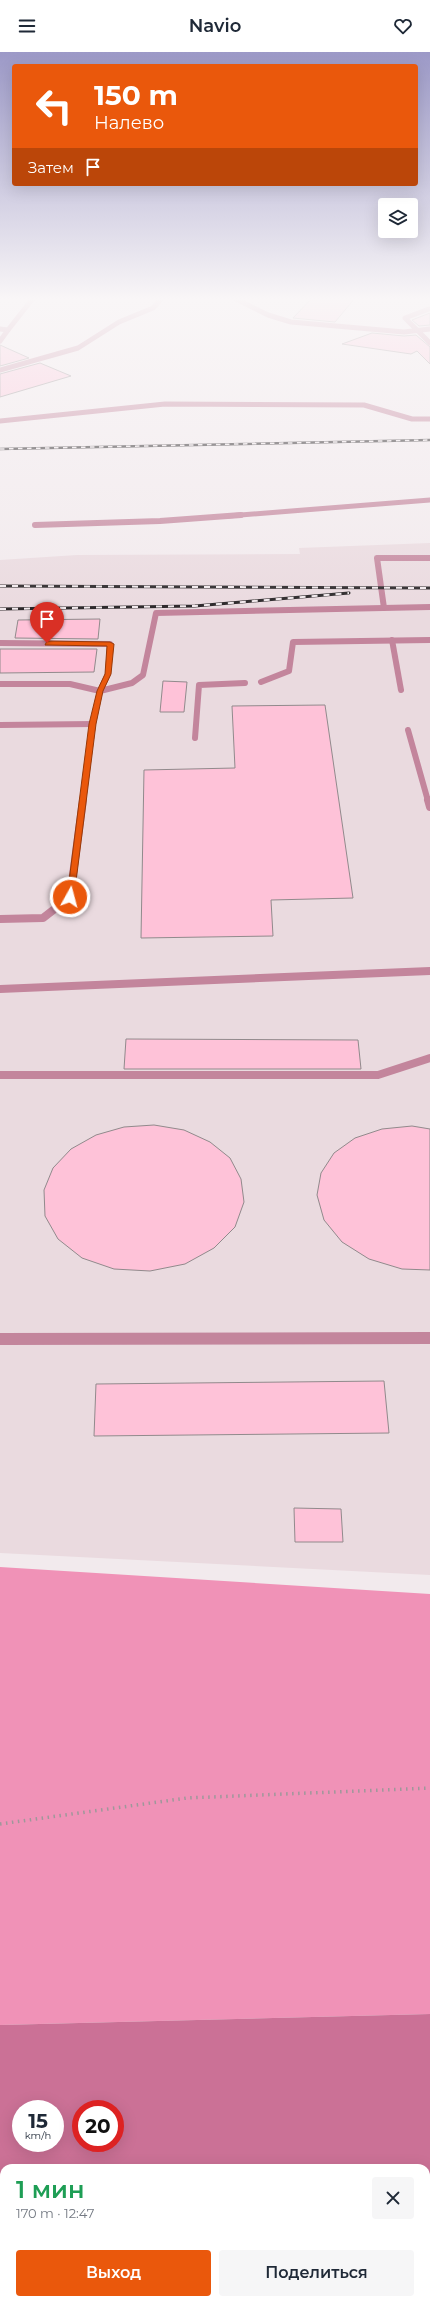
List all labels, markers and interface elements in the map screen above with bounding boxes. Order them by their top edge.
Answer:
icon: menu [16,15,38,37]
text: Navio [189,15,241,37]
icon: heart [392,15,414,37]
text: 150 m [94,78,178,112]
icon: left [28,80,80,132]
text: Налево [94,112,164,134]
icon: arrive [82,156,104,178]
text: Затем [28,158,74,177]
map controls [378,198,418,238]
button: layers [378,198,418,238]
pin [30,602,64,643]
icon: arrive [36,608,58,630]
position arrow [49,876,91,918]
speed limit sign: 20 [72,2100,124,2152]
text: 15 [28,2109,48,2133]
text: km/h [25,2129,51,2142]
text: 1 мин [16,2175,84,2204]
button: close [372,2177,414,2219]
text: 170 m · 12:47 [16,2205,94,2221]
button: Выход [16,2250,211,2296]
button: Поделиться [219,2250,414,2296]

